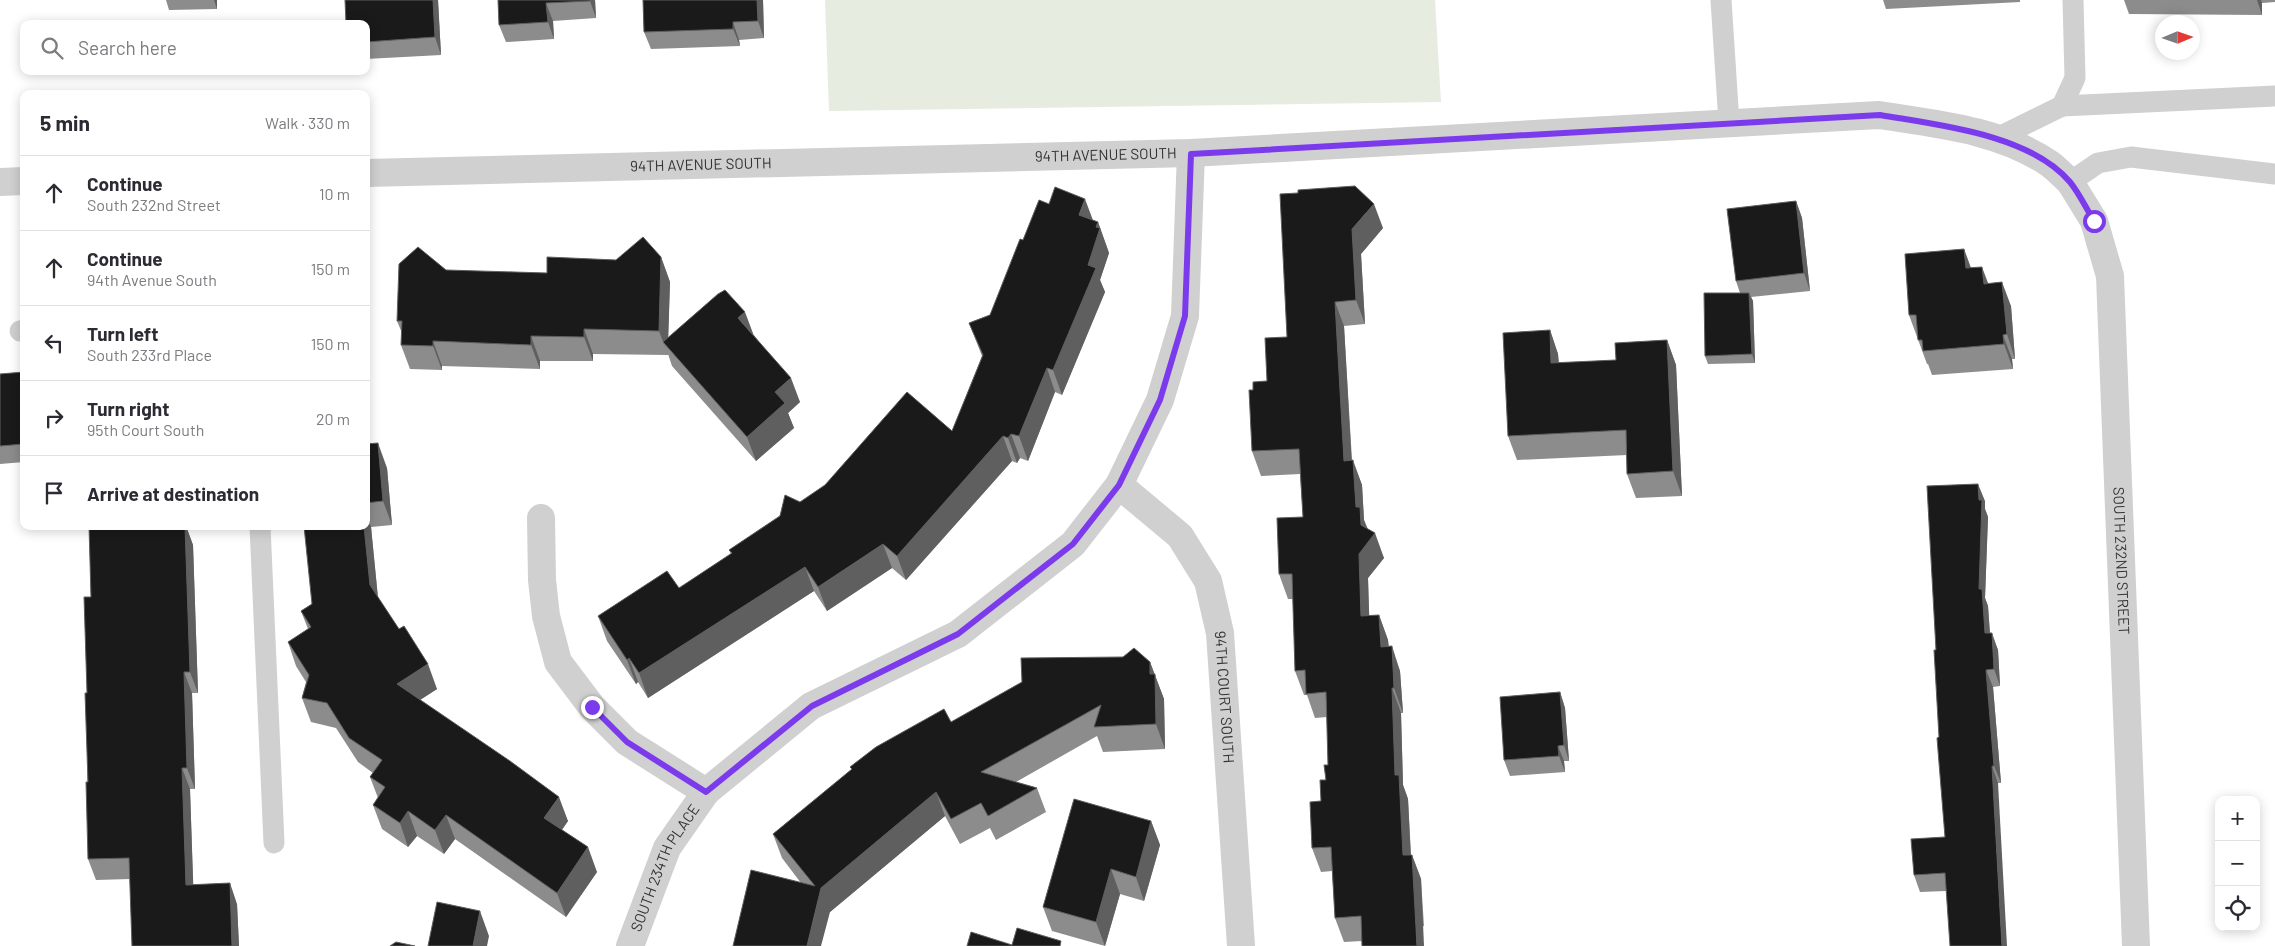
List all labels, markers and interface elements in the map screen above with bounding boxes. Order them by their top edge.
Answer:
north arrow [2155,15,2200,60]
search box [20,20,370,75]
icon: search [38,34,66,62]
text: Search here [78,36,177,59]
text: 5 min [40,110,90,135]
text: Walk · 330 m [265,113,350,132]
street label: 94TH AVENUE SOUTH [1035,143,1177,165]
street label: 94TH AVENUE SOUTH [630,153,772,175]
text: Continue [87,172,163,195]
icon: ahead [40,179,68,207]
text: 10 m [319,184,350,203]
text: South 232nd Street [87,195,221,214]
route start [2083,210,2106,233]
text: Continue [87,247,163,270]
icon: ahead [40,254,68,282]
text: 150 m [311,259,350,278]
text: 94th Avenue South [87,270,217,289]
text: Turn left [87,322,158,345]
icon: left [40,329,68,357]
text: 150 m [311,334,350,353]
text: South 233rd Place [87,345,212,364]
text: Turn right [87,397,169,420]
icon: right [40,404,68,432]
text: 20 m [316,409,350,428]
text: 95th Court South [87,420,204,439]
icon: arrive [40,479,68,507]
text: Arrive at destination [87,482,259,505]
street label: SOUTH 232ND STREET [2110,486,2134,635]
street label: 94TH COURT SOUTH [1212,630,1239,764]
route end [581,696,604,719]
map controls [2215,796,2260,931]
button: + [2215,796,2260,841]
street label: SOUTH 234TH PLACE [626,800,703,934]
button: − [2215,841,2260,886]
button: locate [2215,886,2260,931]

